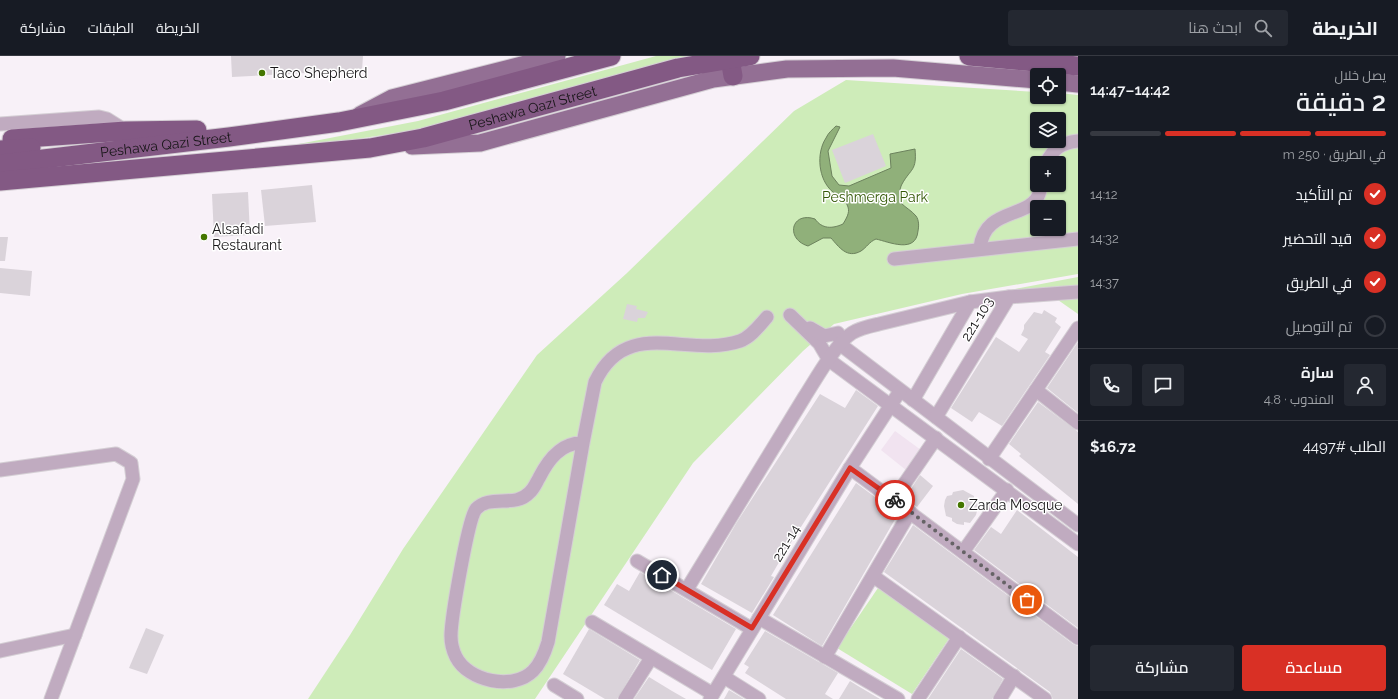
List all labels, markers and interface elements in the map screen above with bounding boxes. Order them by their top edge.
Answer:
search box [1008,10,1288,46]
icon: search [1252,17,1274,39]
text: الخريطة [1312,17,1378,39]
text: ابحث هنا [1188,19,1242,37]
text: مشاركة [20,20,66,36]
text: الطبقات [88,20,134,36]
text: الخريطة [156,20,200,36]
place label: Taco Shepherd [270,65,368,81]
marker: Taco Shepherd [257,68,267,78]
map controls [1030,68,1066,236]
button: locate [1030,68,1066,104]
text: يصل خلال [1334,68,1386,83]
text: 14:42–14:47 [1090,81,1170,99]
street label: Peshawa Qazi Street [467,83,599,133]
text: 2 دقيقة [1296,87,1386,117]
button: layers [1030,112,1066,148]
street label: Peshawa Qazi Street [99,129,233,160]
text: في الطريق · 250 m [1283,147,1386,162]
button: + [1030,156,1066,192]
icon: check [1364,183,1386,205]
text: تم التأكيد [1295,186,1352,204]
text: 14:12 [1090,187,1117,202]
park label: Peshmerga Park [822,189,929,205]
button: − [1030,200,1066,236]
place label: Alsafadi Restaurant [212,221,282,253]
icon: check [1364,227,1386,249]
text: قيد التحضير [1283,230,1352,248]
text: 14:32 [1090,231,1119,246]
marker: Alsafadi Restaurant [199,232,209,242]
icon: check [1364,271,1386,293]
text: في الطريق [1286,274,1352,292]
text: 14:37 [1090,275,1119,290]
street label: 221-103 [958,294,996,344]
text: تم التوصيل [1286,318,1352,336]
button: phone [1090,364,1132,406]
button: chat [1142,364,1184,406]
text: سارة [1301,364,1334,382]
button: person [1344,364,1386,406]
text: المندوب · 4.8 [1264,392,1334,407]
text: $16.72 [1090,438,1136,456]
text: الطلب #4497 [1303,438,1386,456]
courier [875,480,915,520]
icon: bike [884,489,906,511]
place label: Zarda Mosque [969,497,1063,513]
marker: Zarda Mosque [956,500,966,510]
street label: 221-14 [769,521,803,564]
pin [645,558,679,592]
icon: home [651,564,673,586]
pin [1010,583,1044,617]
icon: bag [1016,589,1038,611]
button: مشاركة [1090,645,1234,691]
button: مساعدة [1242,645,1386,691]

